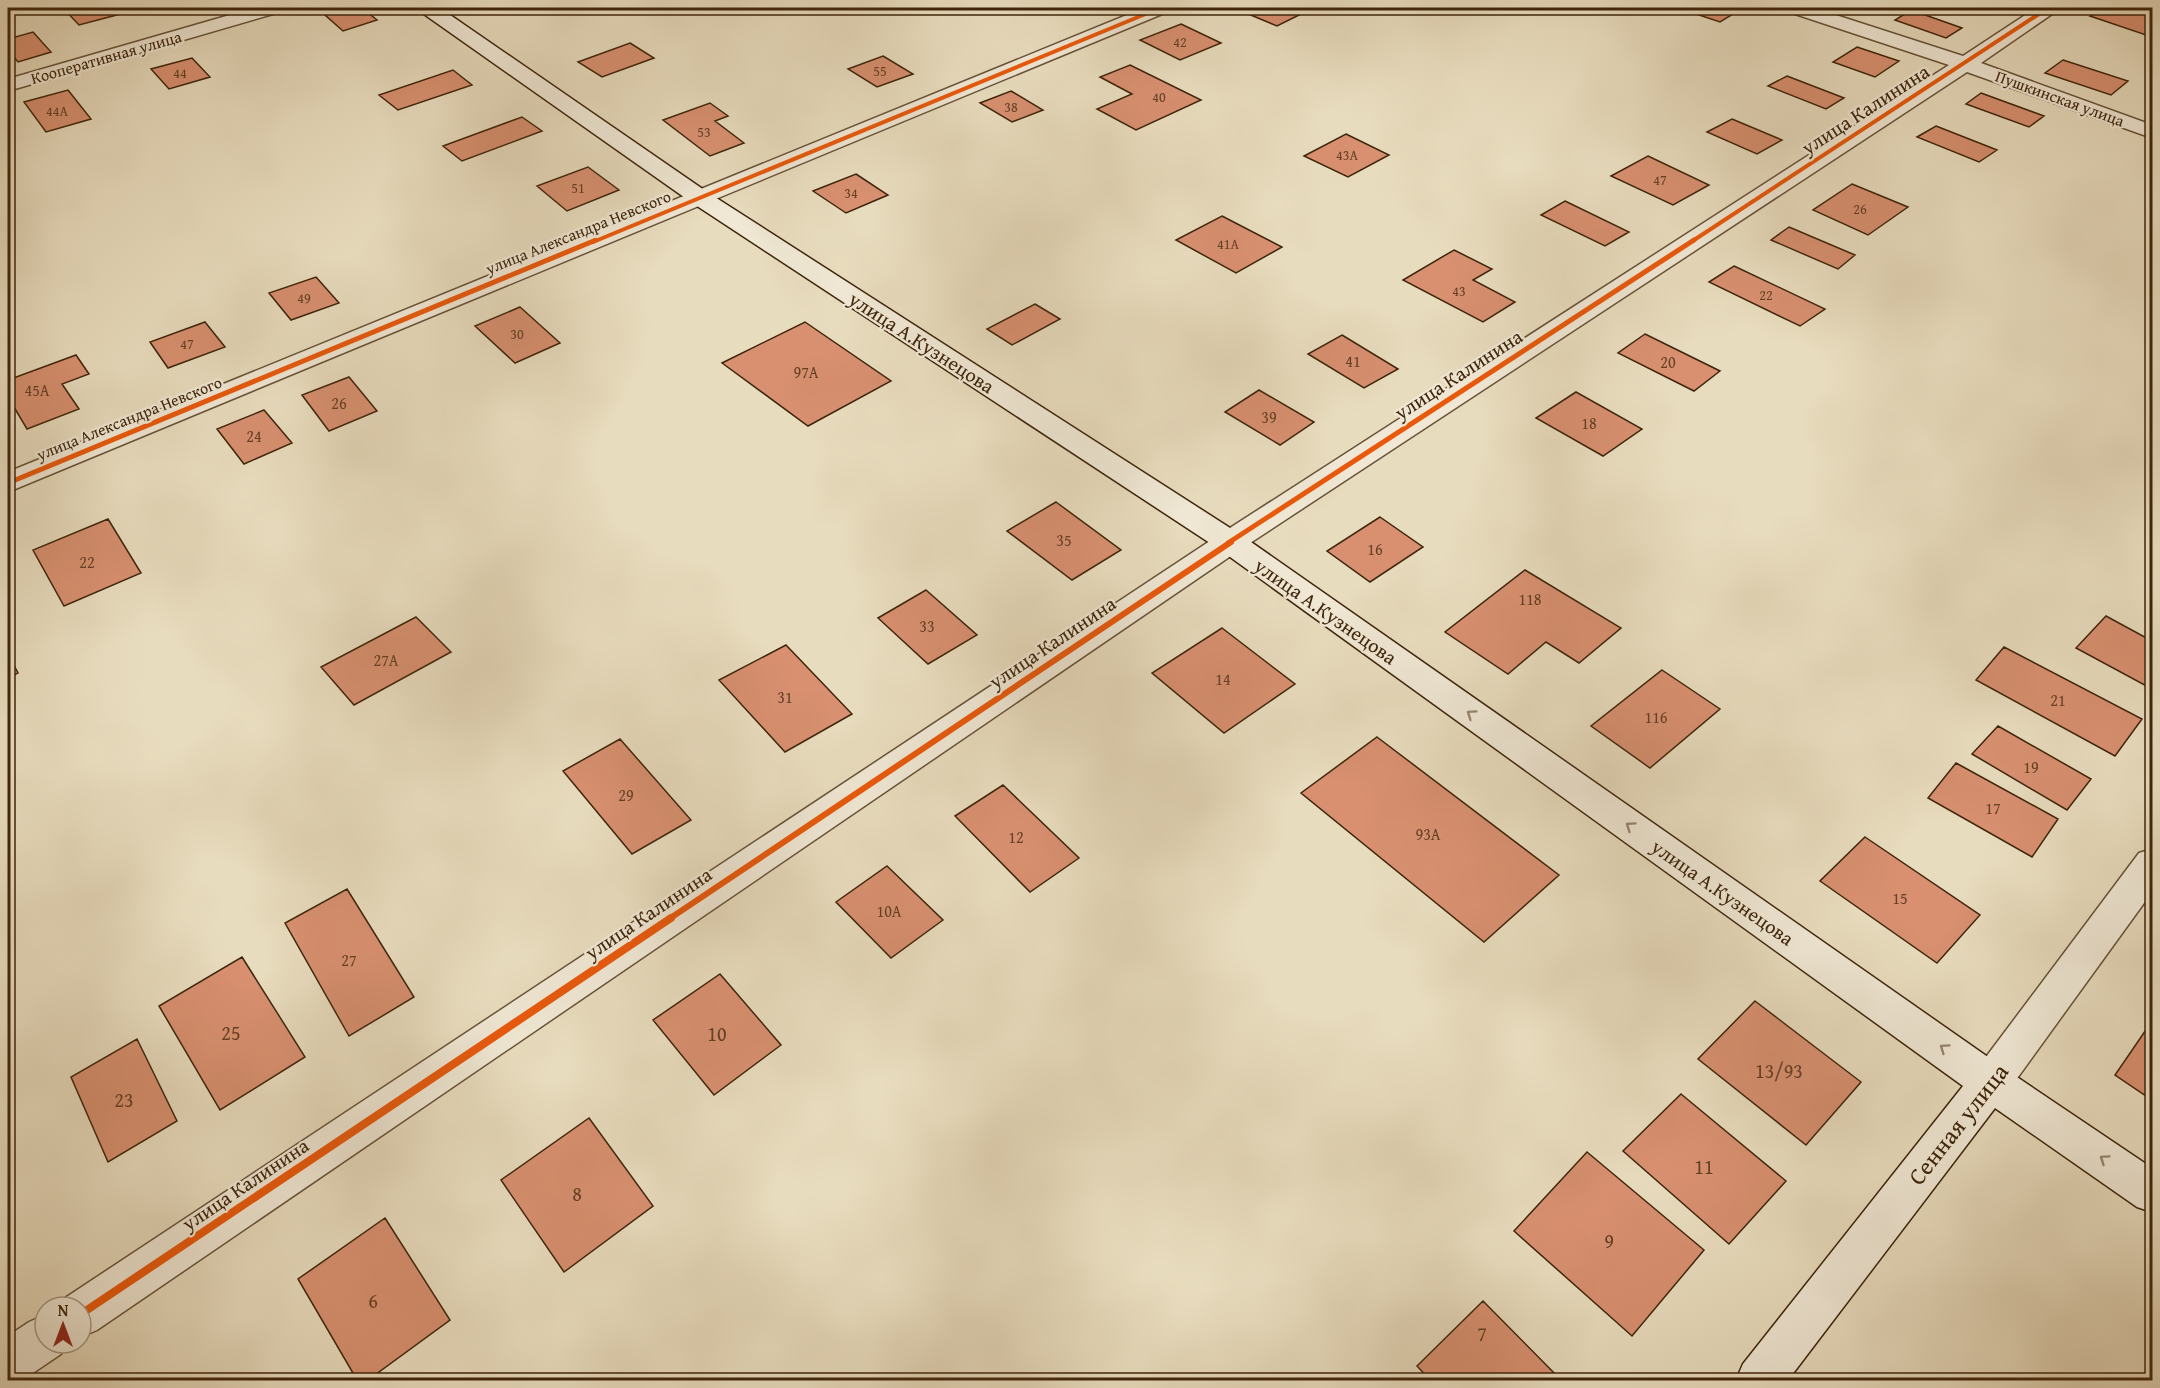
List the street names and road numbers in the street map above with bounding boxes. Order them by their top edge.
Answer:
street label: Кооперативная улица [28,24,185,90]
street label: улица Калинина [1794,56,1935,162]
street label: Пушкинская улица [1992,64,2128,133]
street label: улица Александра Невского [481,184,674,281]
street label: улица А.Кузнецова [843,283,1001,400]
street label: улица Калинина [1387,321,1528,427]
street label: улица Александра Невского [32,370,225,467]
street label: улица А.Кузнецова [1248,550,1404,671]
street label: улица Калинина [982,588,1122,696]
street label: улица А.Кузнецова [1645,831,1801,952]
street label: улица Калинина [578,859,718,967]
street label: Сенная улица [1899,1055,2017,1192]
street label: улица Калинина [175,1130,315,1238]

